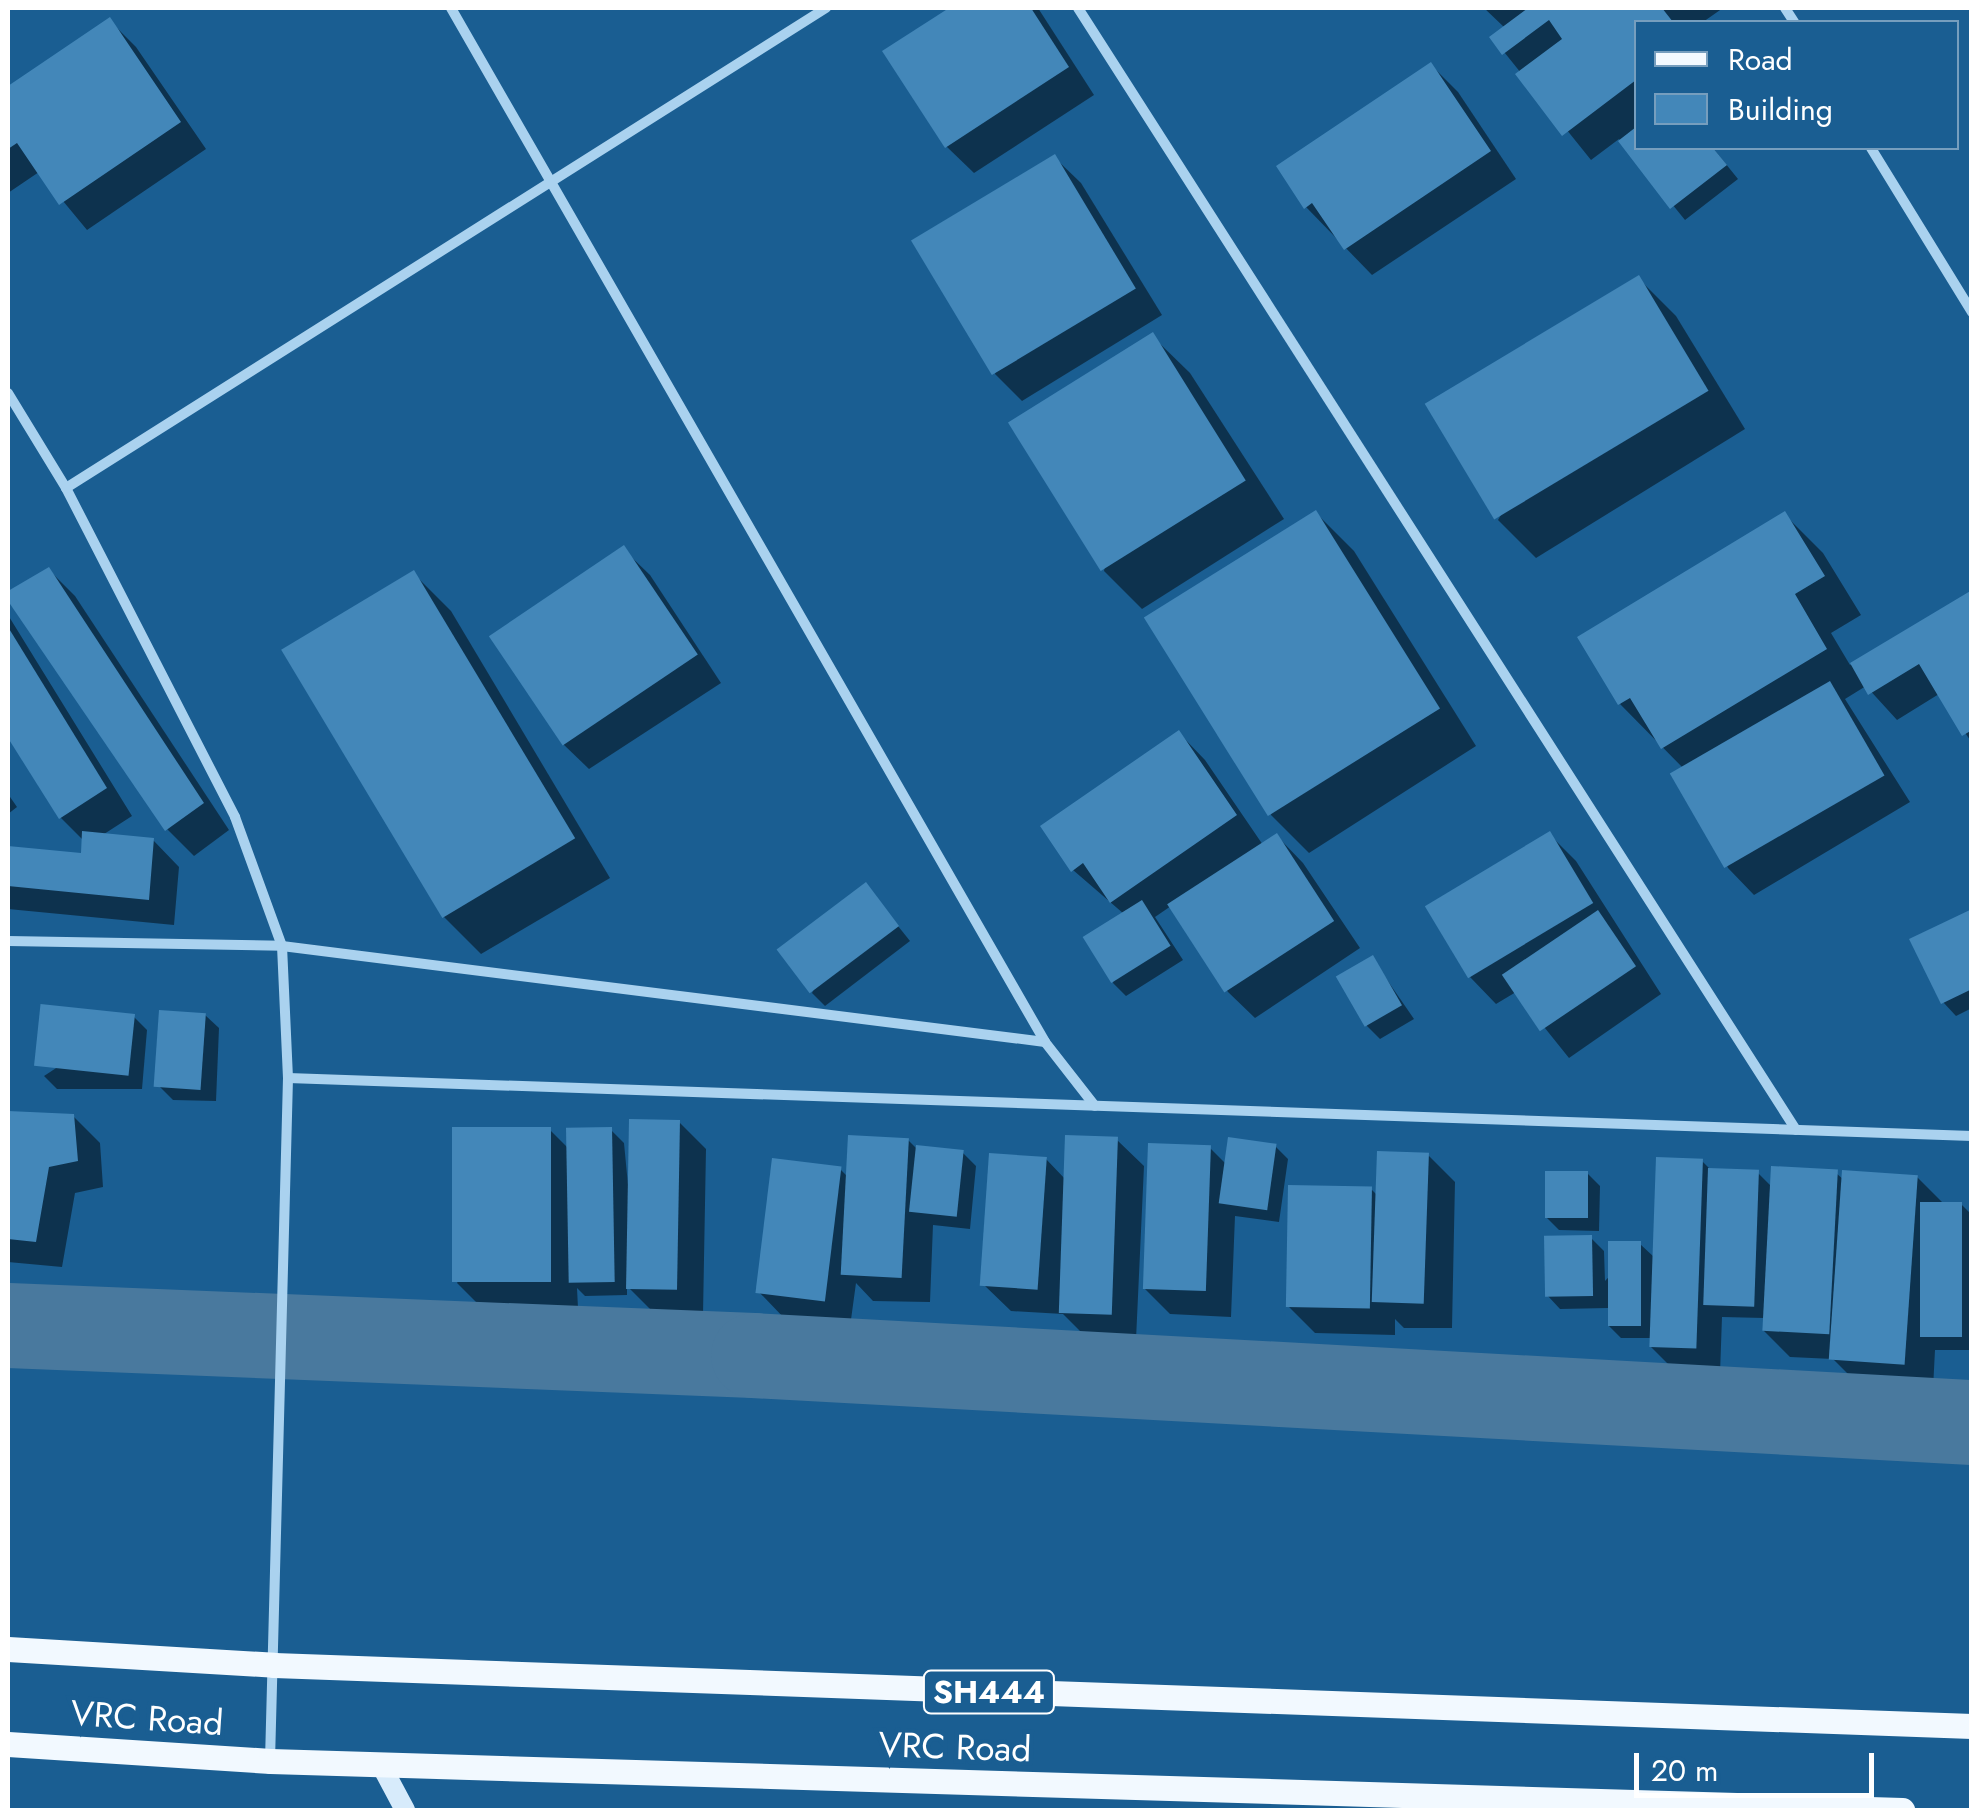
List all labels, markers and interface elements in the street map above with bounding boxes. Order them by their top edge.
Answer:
legend [1634,20,1959,150]
text: Road [1728,38,1793,81]
text: Building [1728,88,1833,131]
road number: SH444 [922,1665,1056,1719]
street label: VRC Road [69,1692,225,1744]
street label: VRC Road [878,1723,1032,1771]
scale bar [1639,1733,1879,1795]
text: 20 m [1651,1749,1718,1792]

